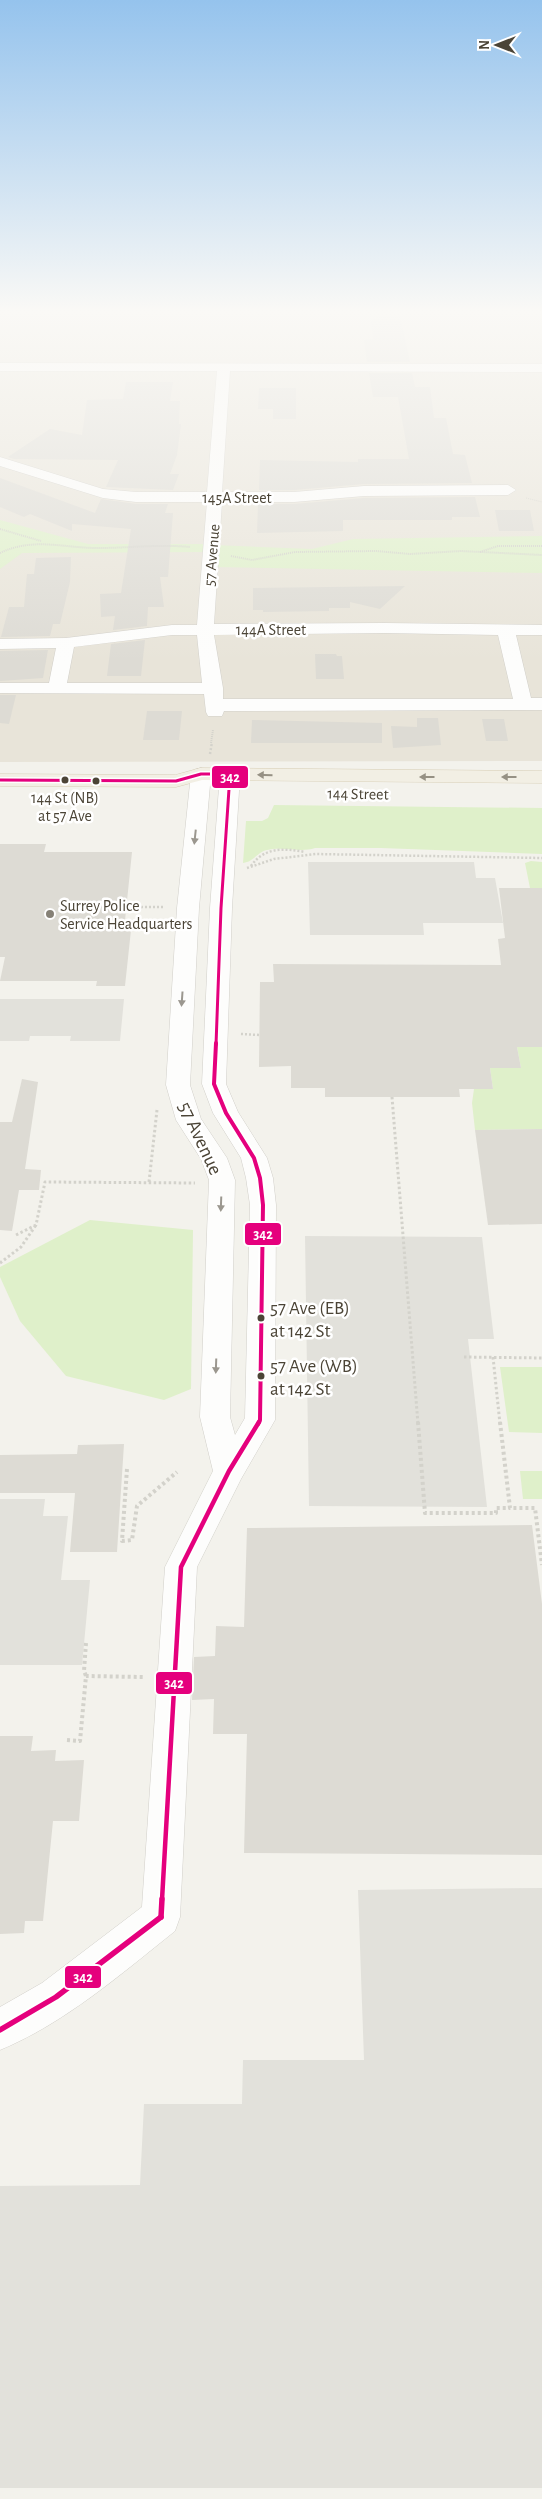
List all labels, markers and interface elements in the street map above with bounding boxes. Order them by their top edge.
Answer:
north arrow [472,20,522,70]
text: N [478,40,492,50]
street label: 145A Street [202,490,272,506]
street label: 57 Avenue [201,523,223,587]
street label: 144A Street [236,622,306,638]
line badge: 342 [211,765,249,789]
text: 342 [220,771,240,785]
one-way arrow [256,771,272,779]
one-way arrow [419,773,435,781]
one-way arrow [501,773,517,781]
marker: 144 St (NB) at 57 Ave [60,775,70,785]
unlabelled marker [91,776,101,786]
street label: 144 Street [327,785,389,803]
place label: 144 St (NB) at 57 Ave [31,790,99,824]
one-way arrow [191,830,199,846]
place label: Surrey Police Service Headquarters [60,898,193,932]
marker: Surrey Police Service Headquarters [44,908,56,920]
one-way arrow [178,992,186,1008]
street label: 57 Avenue [174,1099,226,1178]
one-way arrow [217,1196,225,1212]
line badge: 342 [244,1222,282,1246]
text: 342 [253,1228,273,1242]
place label: 57 Ave (EB) at 142 St [270,1299,350,1341]
marker: 57 Ave (EB) at 142 St [256,1313,266,1323]
place label: 57 Ave (WB) at 142 St [270,1357,358,1399]
one-way arrow [212,1358,220,1374]
marker: 57 Ave (WB) at 142 St [256,1371,266,1381]
line badge: 342 [155,1671,193,1695]
text: 342 [164,1677,184,1691]
line badge: 342 [64,1965,102,1989]
text: 342 [73,1971,93,1985]

